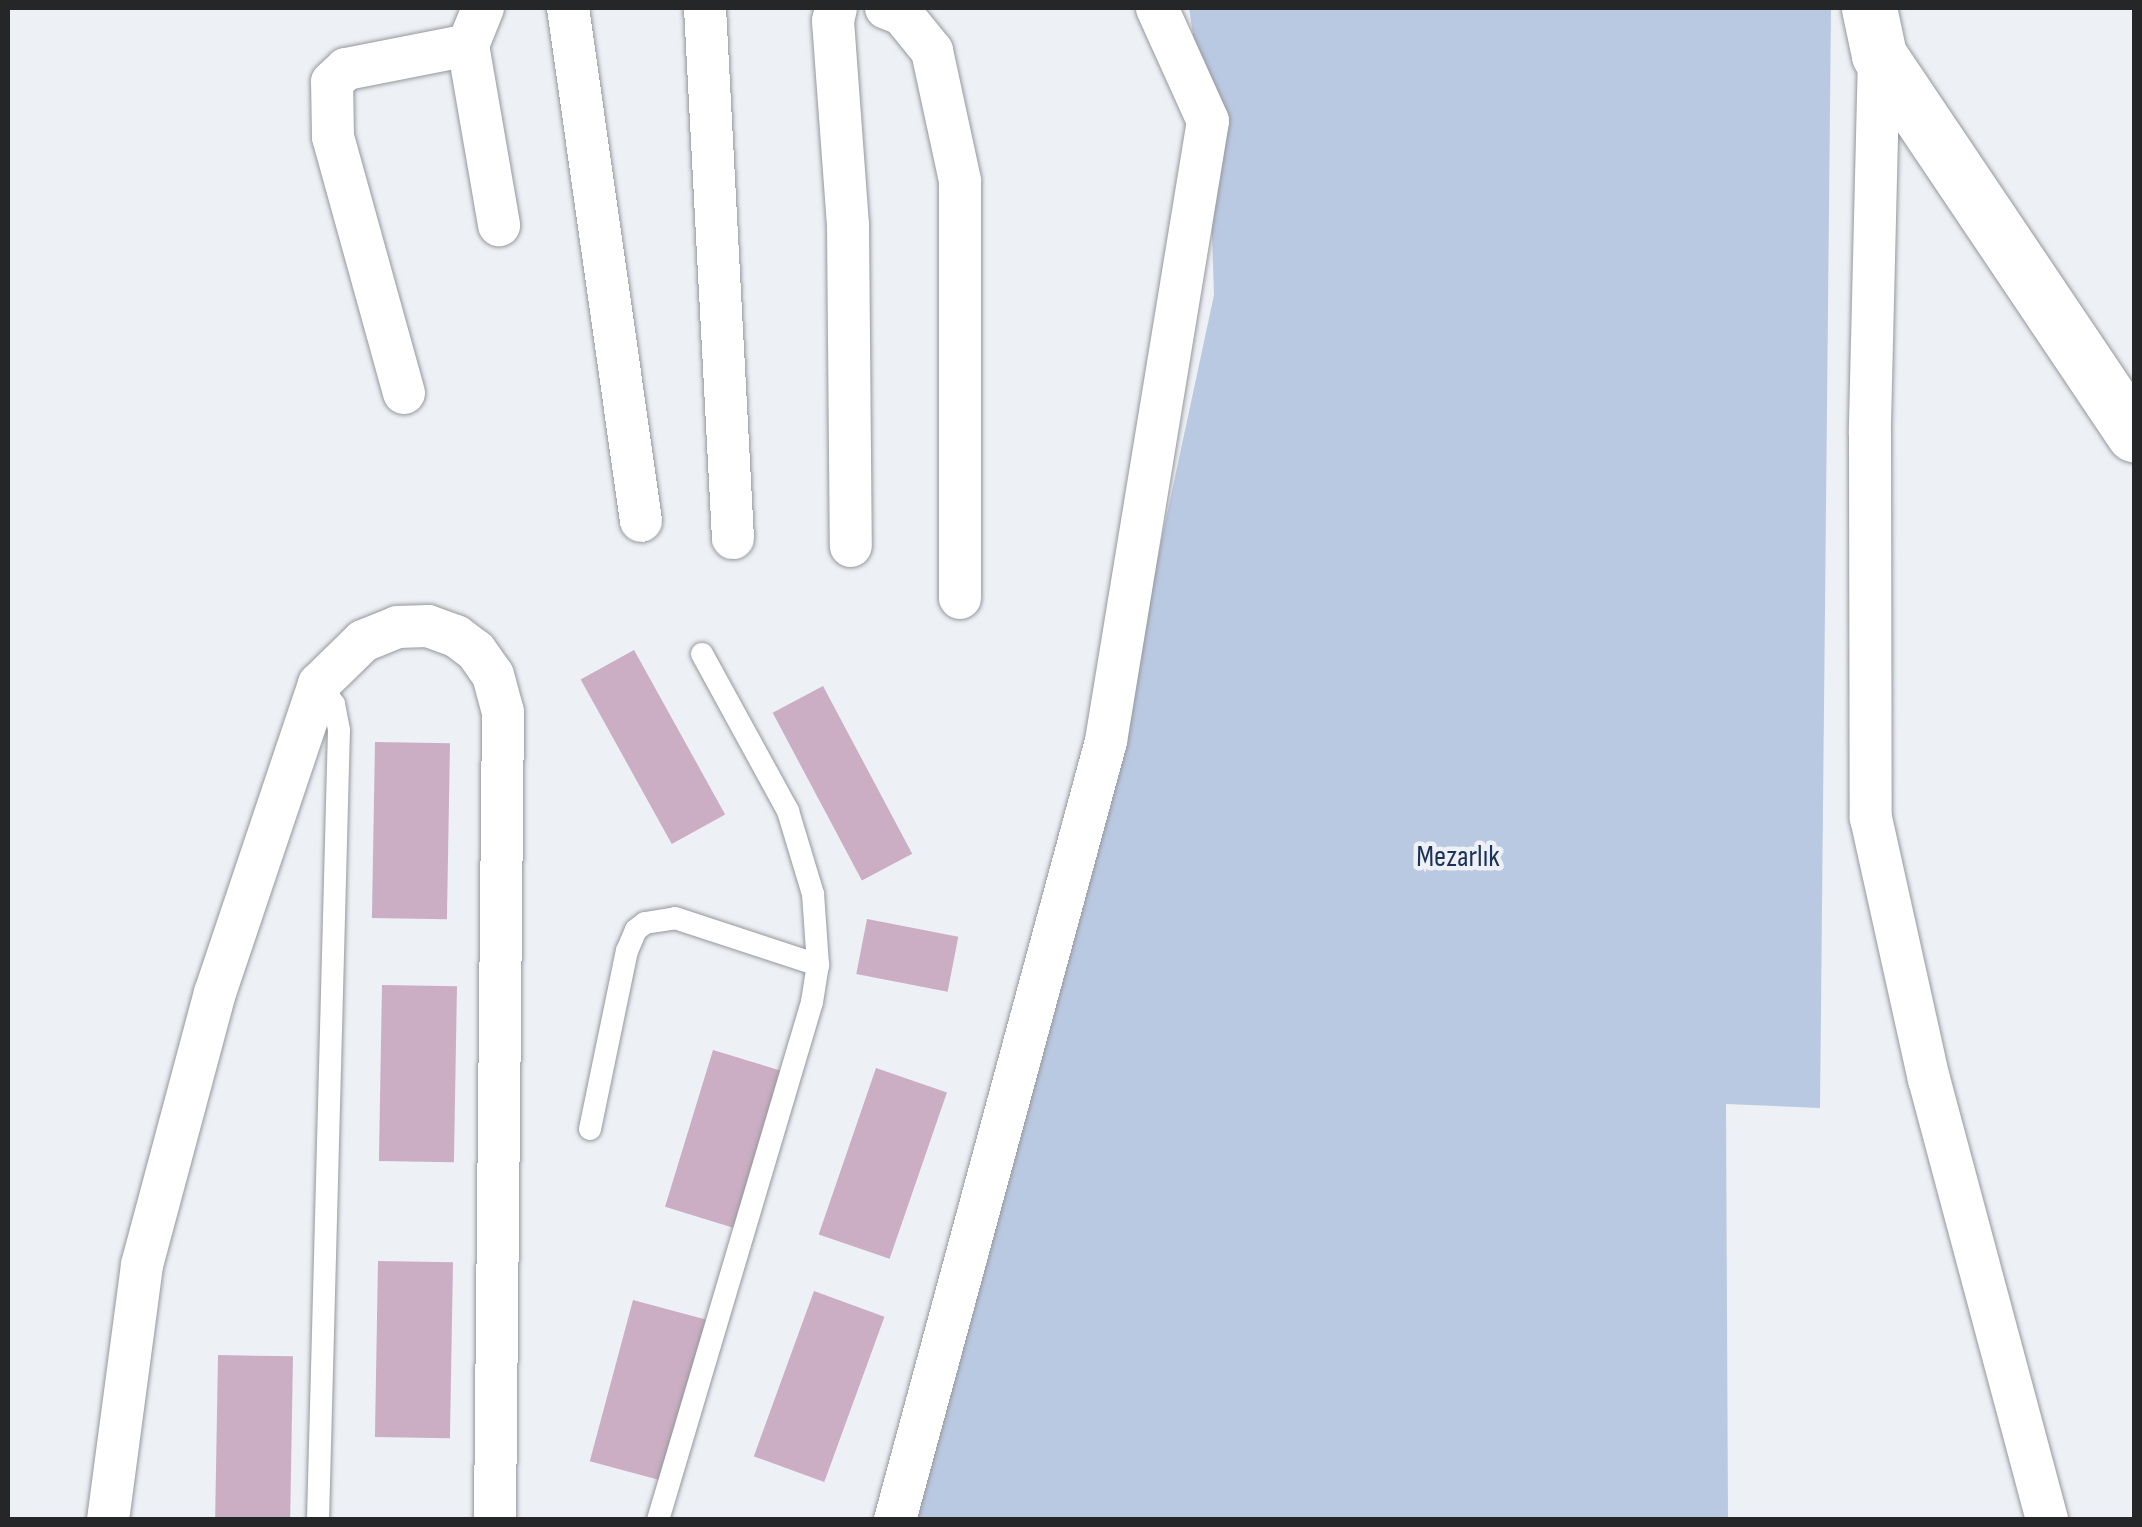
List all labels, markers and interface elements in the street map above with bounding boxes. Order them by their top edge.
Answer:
park label: Mezarlık [1416,839,1500,875]

